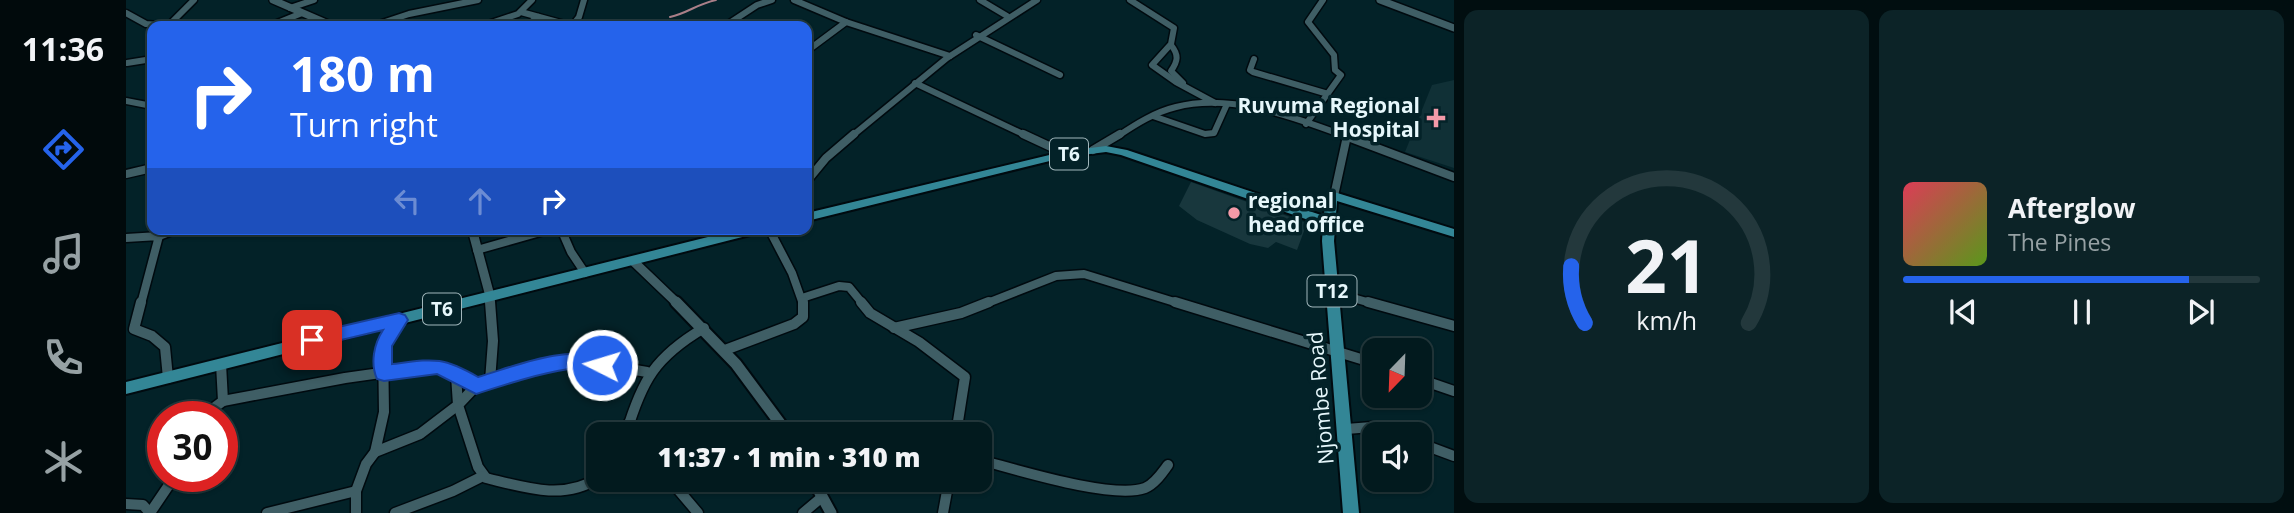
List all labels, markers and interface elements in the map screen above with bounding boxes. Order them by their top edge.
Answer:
text: 11:36 [22,27,104,70]
text: 180 m [290,40,435,106]
icon: right [175,49,266,140]
place label: Ruvuma Regional Hospital [1237,91,1420,143]
text: Turn right [290,103,438,146]
marker: Ruvuma Regional Hospital [1426,108,1446,128]
icon: directions [39,125,88,174]
road number: T6 [1050,138,1088,170]
icon: left [388,182,426,220]
icon: ahead [461,182,499,220]
icon: right [534,182,572,220]
place label: regional head office [1248,186,1365,238]
text: Afterglow [2008,190,2135,226]
marker: regional head office [1226,205,1242,221]
text: 21 [1625,215,1708,314]
text: The Pines [2008,226,2111,258]
icon: music [39,229,88,278]
road number: T12 [1308,276,1356,306]
icon: previous [1944,293,1982,331]
icon: pause [2063,293,2101,331]
icon: next [2182,293,2220,331]
road number: T6 [423,294,461,324]
text: km/h [1636,302,1697,336]
pin [282,310,342,370]
icon: arrive [293,321,331,359]
position arrow [565,328,639,402]
street label: Njombe Road [1300,330,1340,466]
icon: phone [39,333,88,382]
north arrow [1362,338,1432,408]
map controls [1362,338,1432,492]
speed limit sign: 30 [147,401,238,492]
button: sound [1362,422,1432,492]
icon: climate [39,437,88,486]
text: 11:37 · 1 min · 310 m [658,439,920,475]

